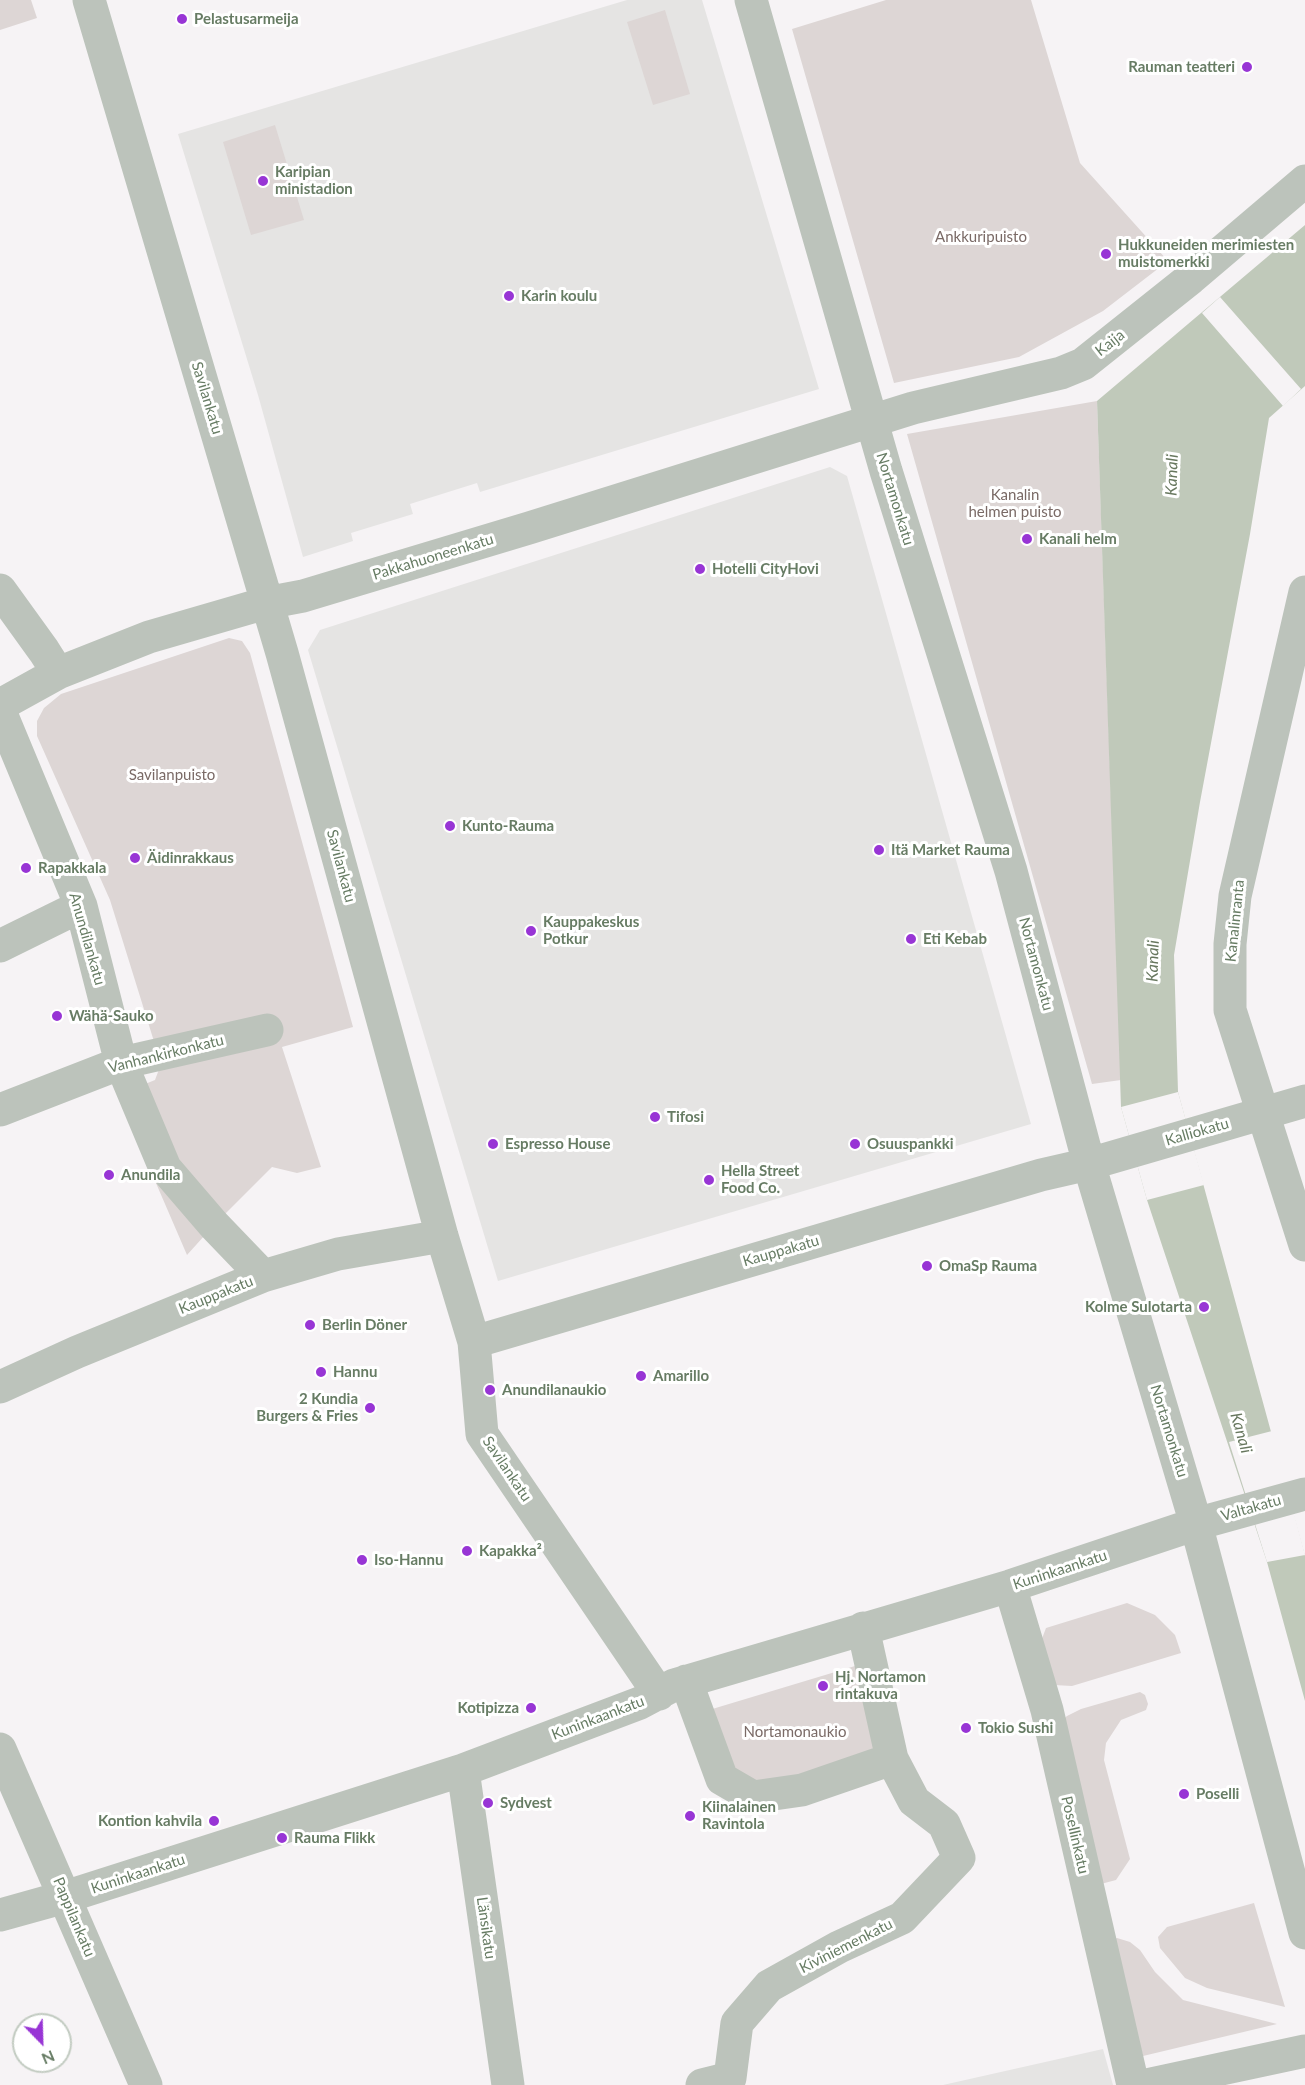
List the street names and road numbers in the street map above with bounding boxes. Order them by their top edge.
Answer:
street label: Kaija [1092,326,1128,360]
street label: Savilankatu [187,360,227,436]
street label: Nortamonkatu [872,450,918,548]
street label: Pakkahuoneenkatu [370,530,496,584]
street label: Savilankatu [323,828,359,904]
street label: Kanalinranta [1222,879,1248,963]
street label: Anundilankatu [65,891,109,987]
street label: Nortamonkatu [1015,915,1057,1013]
street label: Vanhankirkonkatu [106,1031,226,1077]
street label: Kalliokatu [1163,1114,1231,1150]
street label: Kauppakatu [741,1232,821,1270]
street label: Kauppakatu [176,1272,256,1318]
street label: Nortamonkatu [1146,1382,1192,1480]
street label: Savilankatu [479,1433,535,1505]
street label: Valtakatu [1219,1491,1283,1525]
street label: Kuninkaankatu [1011,1546,1109,1594]
street label: Kuninkaankatu [549,1692,647,1744]
street label: Posellinkatu [1057,1794,1093,1876]
street label: Kuninkaankatu [89,1850,187,1898]
street label: Pappilankatu [49,1874,99,1960]
street label: Länsikatu [473,1896,499,1960]
street label: Kiviniemenkatu [796,1915,896,1977]

